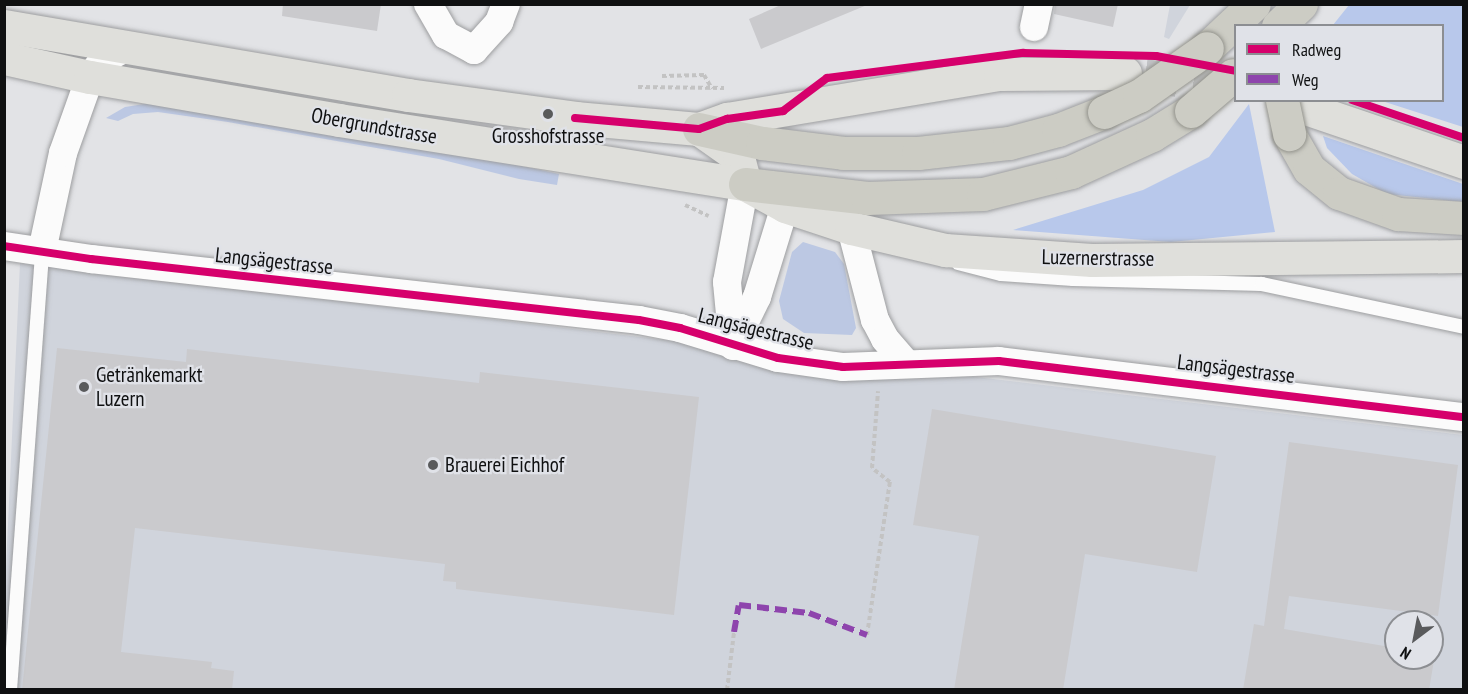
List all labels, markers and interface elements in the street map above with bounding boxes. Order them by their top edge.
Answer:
legend [1234,24,1444,102]
text: Radweg [1292,38,1341,61]
text: Weg [1292,68,1319,91]
street label: Obergrundstrasse [309,103,439,149]
marker: Grosshofstrasse [541,107,555,121]
place label: Grosshofstrasse [492,123,604,149]
street label: Langsägestrasse [214,242,334,280]
street label: Luzernerstrasse [1041,244,1155,272]
street label: Langsägestrasse [696,302,816,356]
street label: Langsägestrasse [1176,349,1296,389]
place label: Getränkemarkt Luzern [96,362,203,412]
marker: Getränkemarkt Luzern [77,380,91,394]
place label: Brauerei Eichhof [445,452,564,478]
marker: Brauerei Eichhof [426,458,440,472]
north arrow [1384,610,1444,670]
text: N [1397,643,1414,664]

